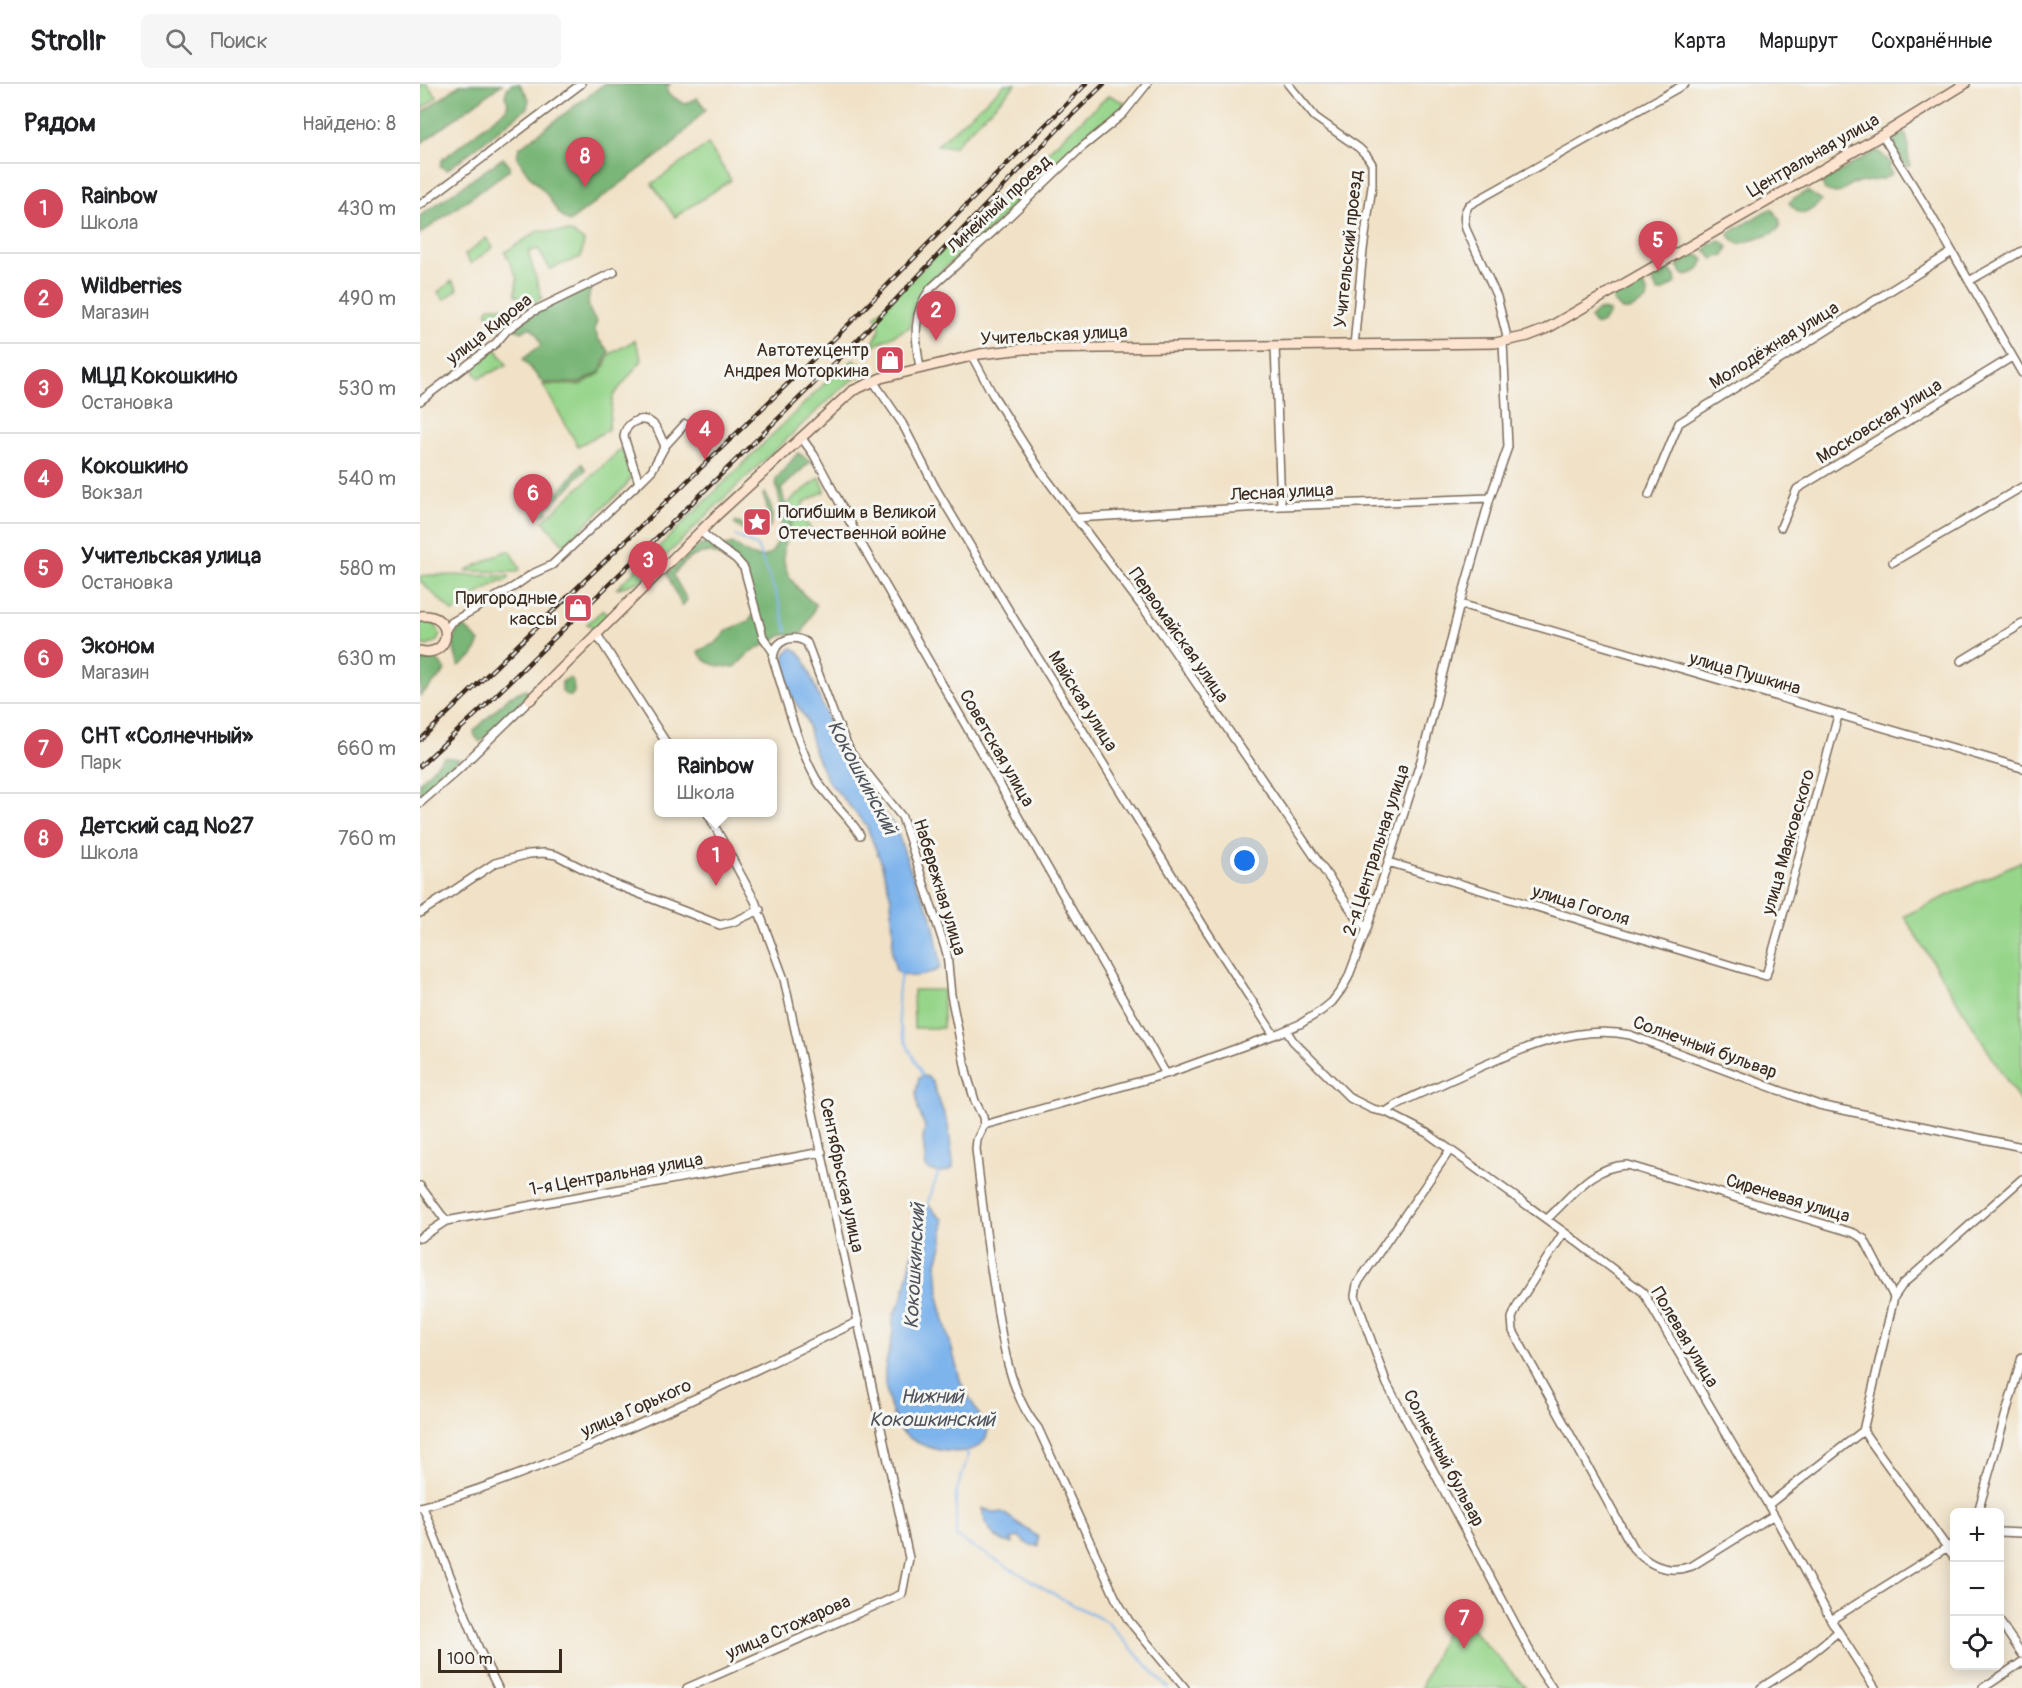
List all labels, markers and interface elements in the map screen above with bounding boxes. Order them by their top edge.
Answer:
search box [141,14,561,68]
text: Strollr [30,24,105,59]
icon: search [162,25,195,58]
text: Поиск [210,27,268,55]
text: Карта [1674,28,1726,55]
text: Маршрут [1759,28,1838,55]
text: Сохранённые [1871,28,1992,55]
text: Рядом [24,107,96,139]
street label: Центральная улица [1743,108,1883,203]
text: Найдено: 8 [302,111,396,136]
pin: 8 [566,138,604,187]
street label: Линейный проезд [942,150,1056,259]
street label: Учительский проезд [1329,169,1368,329]
text: Rainbow [81,182,157,210]
text: 1 [40,196,47,221]
text: 430 m [337,196,396,221]
text: Школа [81,210,138,235]
pin: 5 [1638,222,1678,271]
text: Wildberries [81,272,182,300]
text: 2 [38,286,49,311]
text: 490 m [338,286,396,311]
street label: улица Кирова [441,289,537,371]
pin: 2 [916,292,956,341]
street label: Молодёжная улица [1705,296,1843,394]
text: Магазин [81,300,149,325]
street label: Учительская улица [980,320,1128,351]
place label: Автотехцентр Андрея Моторкина [723,339,869,383]
shop icon: Автотехцентр Андрея Моторкина [874,344,906,376]
text: МЦД Кокошкино [81,362,238,390]
street label: Московская улица [1812,374,1946,469]
text: 3 [38,376,49,401]
text: 530 m [338,376,396,401]
text: Остановка [81,390,173,415]
pin: 4 [686,410,724,460]
text: Кокошкино [81,452,188,480]
text: 4 [38,466,49,491]
text: 540 m [338,466,396,491]
pin: 6 [514,474,552,524]
street label: Лесная улица [1229,478,1334,507]
text: Вокзал [81,480,143,505]
place label: Погибшим в Великой Отечественной войне [778,501,946,545]
place icon: Погибшим в Великой Отечественной войне [741,506,773,538]
text: Учительская улица [81,542,261,570]
pin: 3 [628,542,668,591]
text: 5 [38,556,49,581]
text: 580 m [339,556,396,581]
street label: Первомайская улица [1123,563,1234,707]
text: Остановка [81,570,173,595]
place label: Пригородные кассы [455,587,557,631]
shop icon: Пригородные кассы [562,592,594,624]
text: Эконом [81,632,155,660]
text: 6 [38,646,49,671]
text: 630 m [337,646,396,671]
street label: улица Пушкина [1686,646,1803,700]
street label: Майская улица [1043,647,1123,756]
text: Магазин [81,660,149,685]
street label: Советская улица [954,686,1039,811]
water label: Кокошкинский [822,716,904,840]
text: СНТ «Солнечный» [81,722,253,750]
text: 7 [38,736,49,761]
text: 660 m [337,736,396,761]
popup [654,739,777,817]
text: Парк [81,750,122,775]
text: Rainbow [677,752,754,780]
street label: 2-я Центральная улица [1338,762,1415,939]
street label: улица Маяковского [1756,766,1820,918]
text: Школа [677,780,735,805]
text: Детский сад №27 [81,812,254,840]
street label: Набережная улица [908,816,971,958]
text: 8 [38,826,49,851]
text: 760 m [338,826,396,851]
pin: 1 [696,836,736,886]
text: Школа [81,840,138,865]
your location [1230,846,1259,875]
street label: улица Гоголя [1528,879,1632,931]
street label: Солнечный бульвар [1630,1011,1780,1084]
street label: Сентябрьская улица [814,1096,869,1255]
street label: 1-я Центральная улица [527,1148,705,1201]
street label: Сиреневая улица [1723,1169,1853,1228]
water label: Кокошкинский [899,1201,930,1329]
street label: Полевая улица [1646,1283,1724,1392]
street label: улица Горького [576,1374,695,1443]
water label: Нижний Кокошкинский [869,1384,996,1432]
street label: Солнечный бульвар [1398,1386,1489,1531]
map controls [1950,1508,2004,1670]
button: + [1950,1508,2004,1562]
button: − [1950,1562,2004,1616]
street label: улица Стожарова [721,1590,854,1666]
pin: 7 [1444,1600,1484,1649]
button: locate [1950,1616,2004,1670]
scale bar [438,1646,562,1674]
text: 100 m [447,1649,493,1669]

